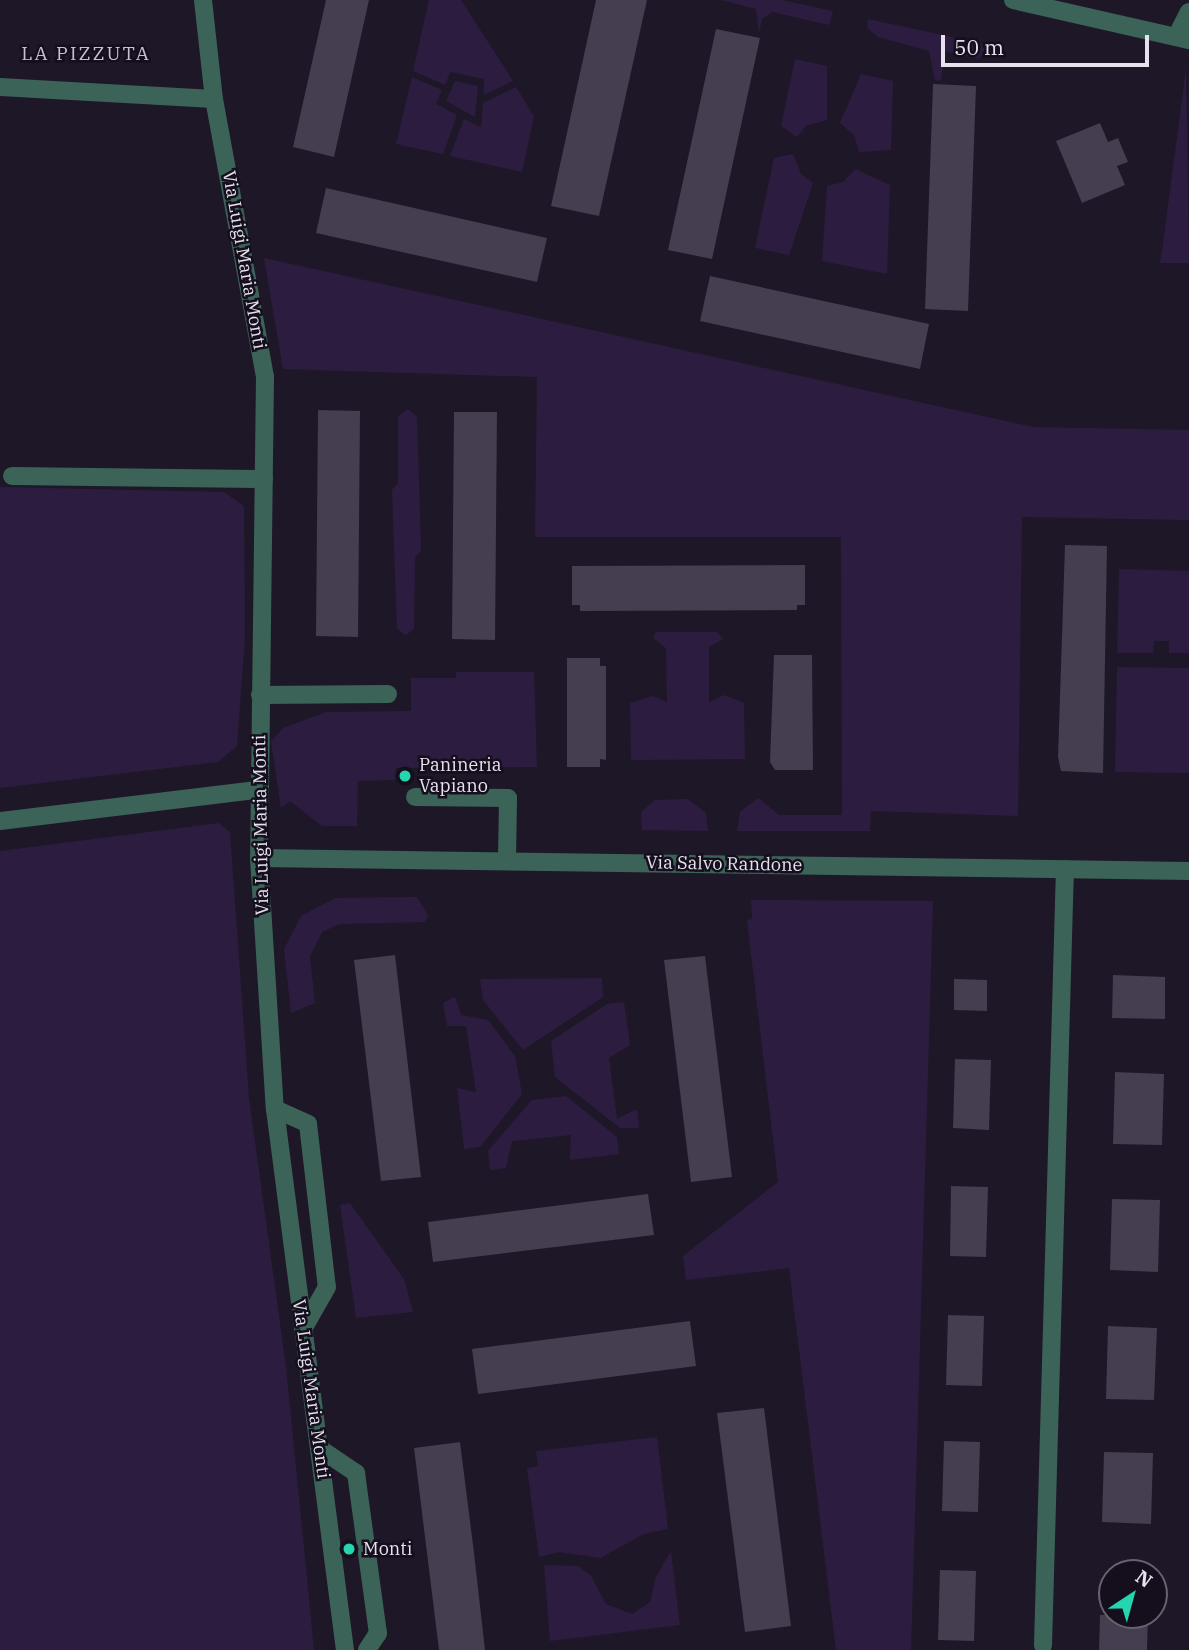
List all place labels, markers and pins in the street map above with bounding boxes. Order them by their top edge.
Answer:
place label: Panineria Vapiano [419,755,502,798]
marker: Panineria Vapiano [397,768,413,784]
place label: Monti [363,1538,412,1560]
marker: Monti [341,1541,357,1557]

